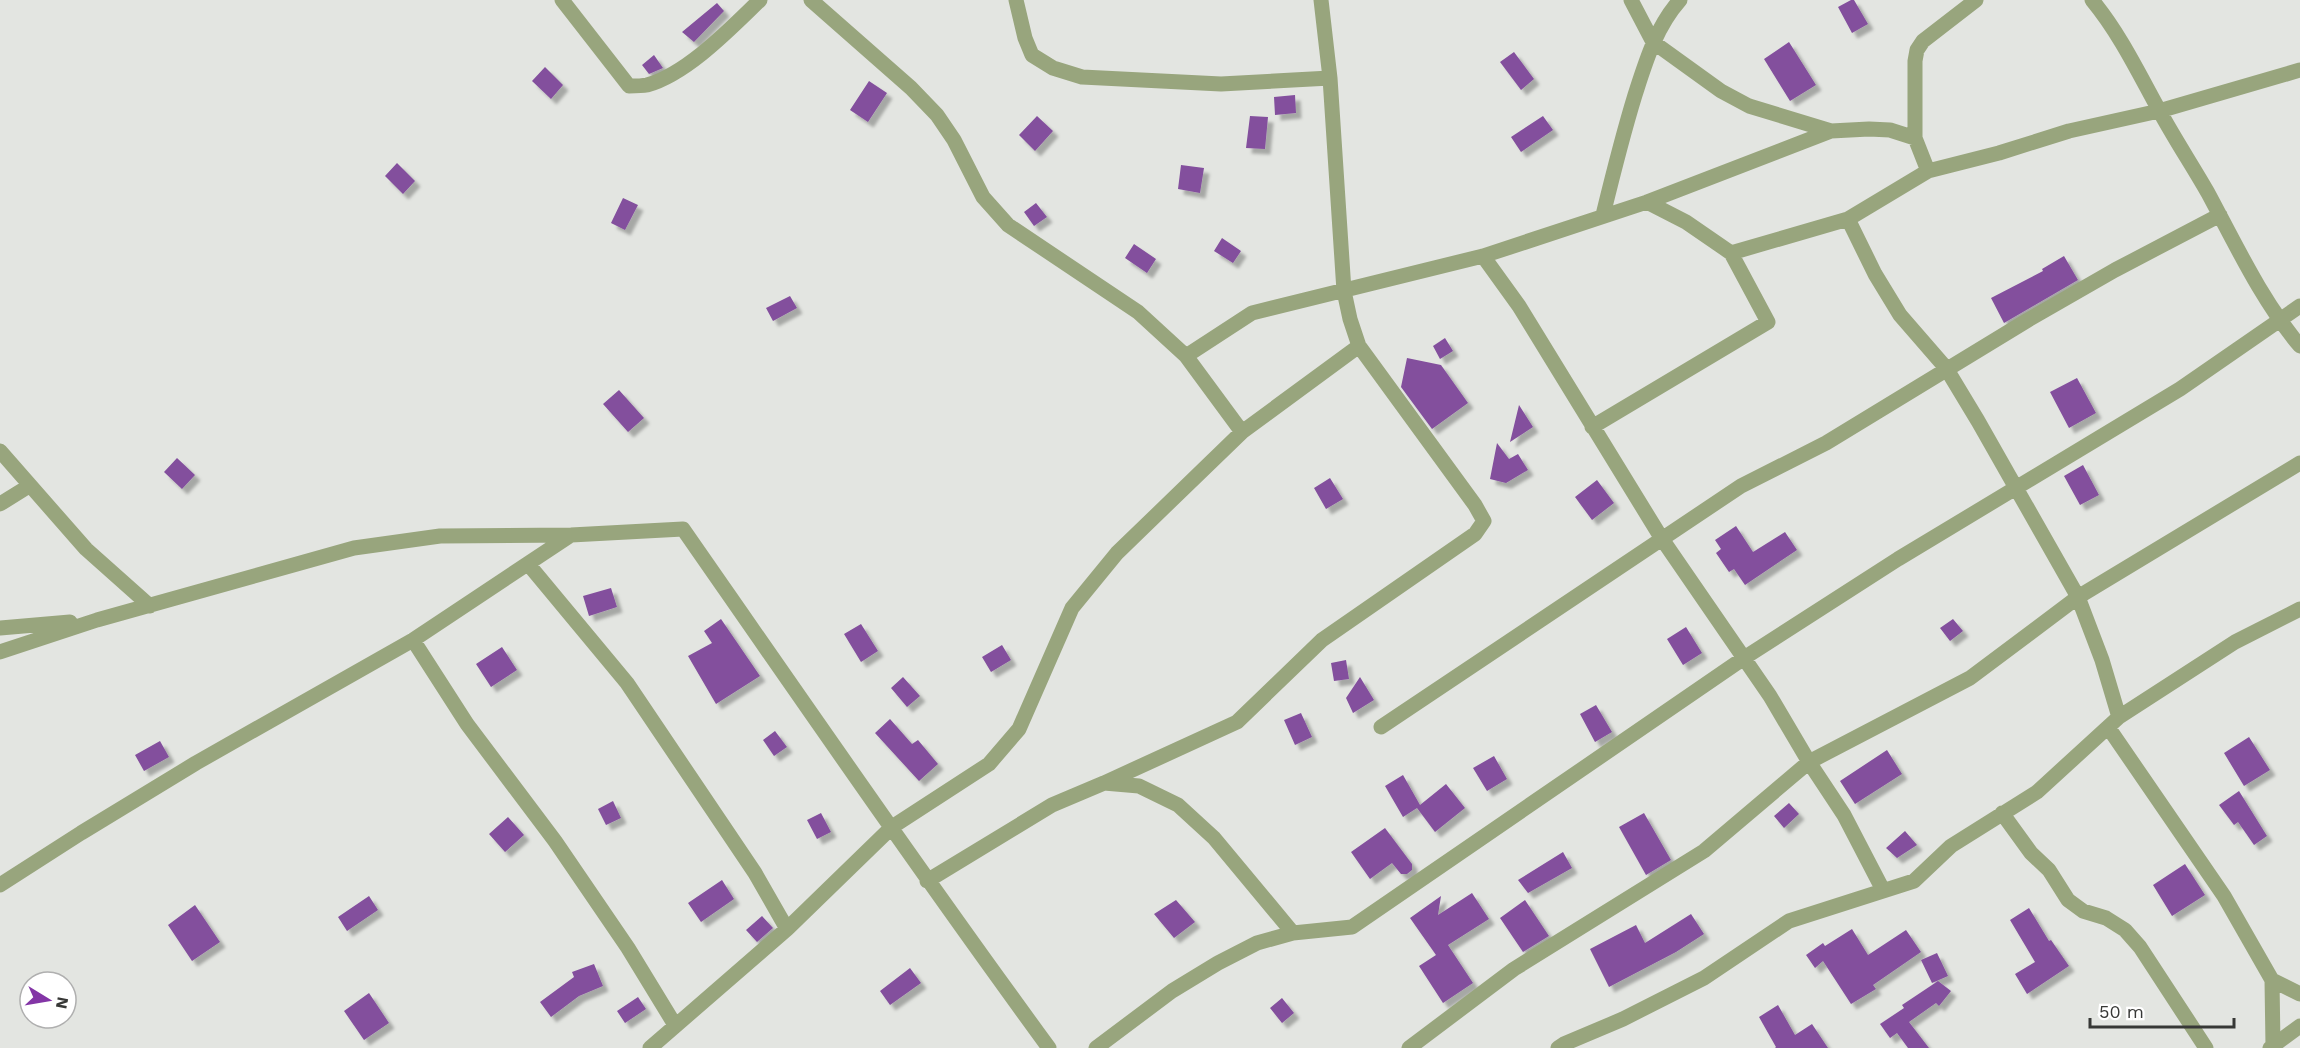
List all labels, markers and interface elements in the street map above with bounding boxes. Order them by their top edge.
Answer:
north arrow [18,970,78,1030]
scale bar [2090,991,2234,1029]
text: N [52,995,73,1010]
text: 50 m [2099,1001,2144,1022]

